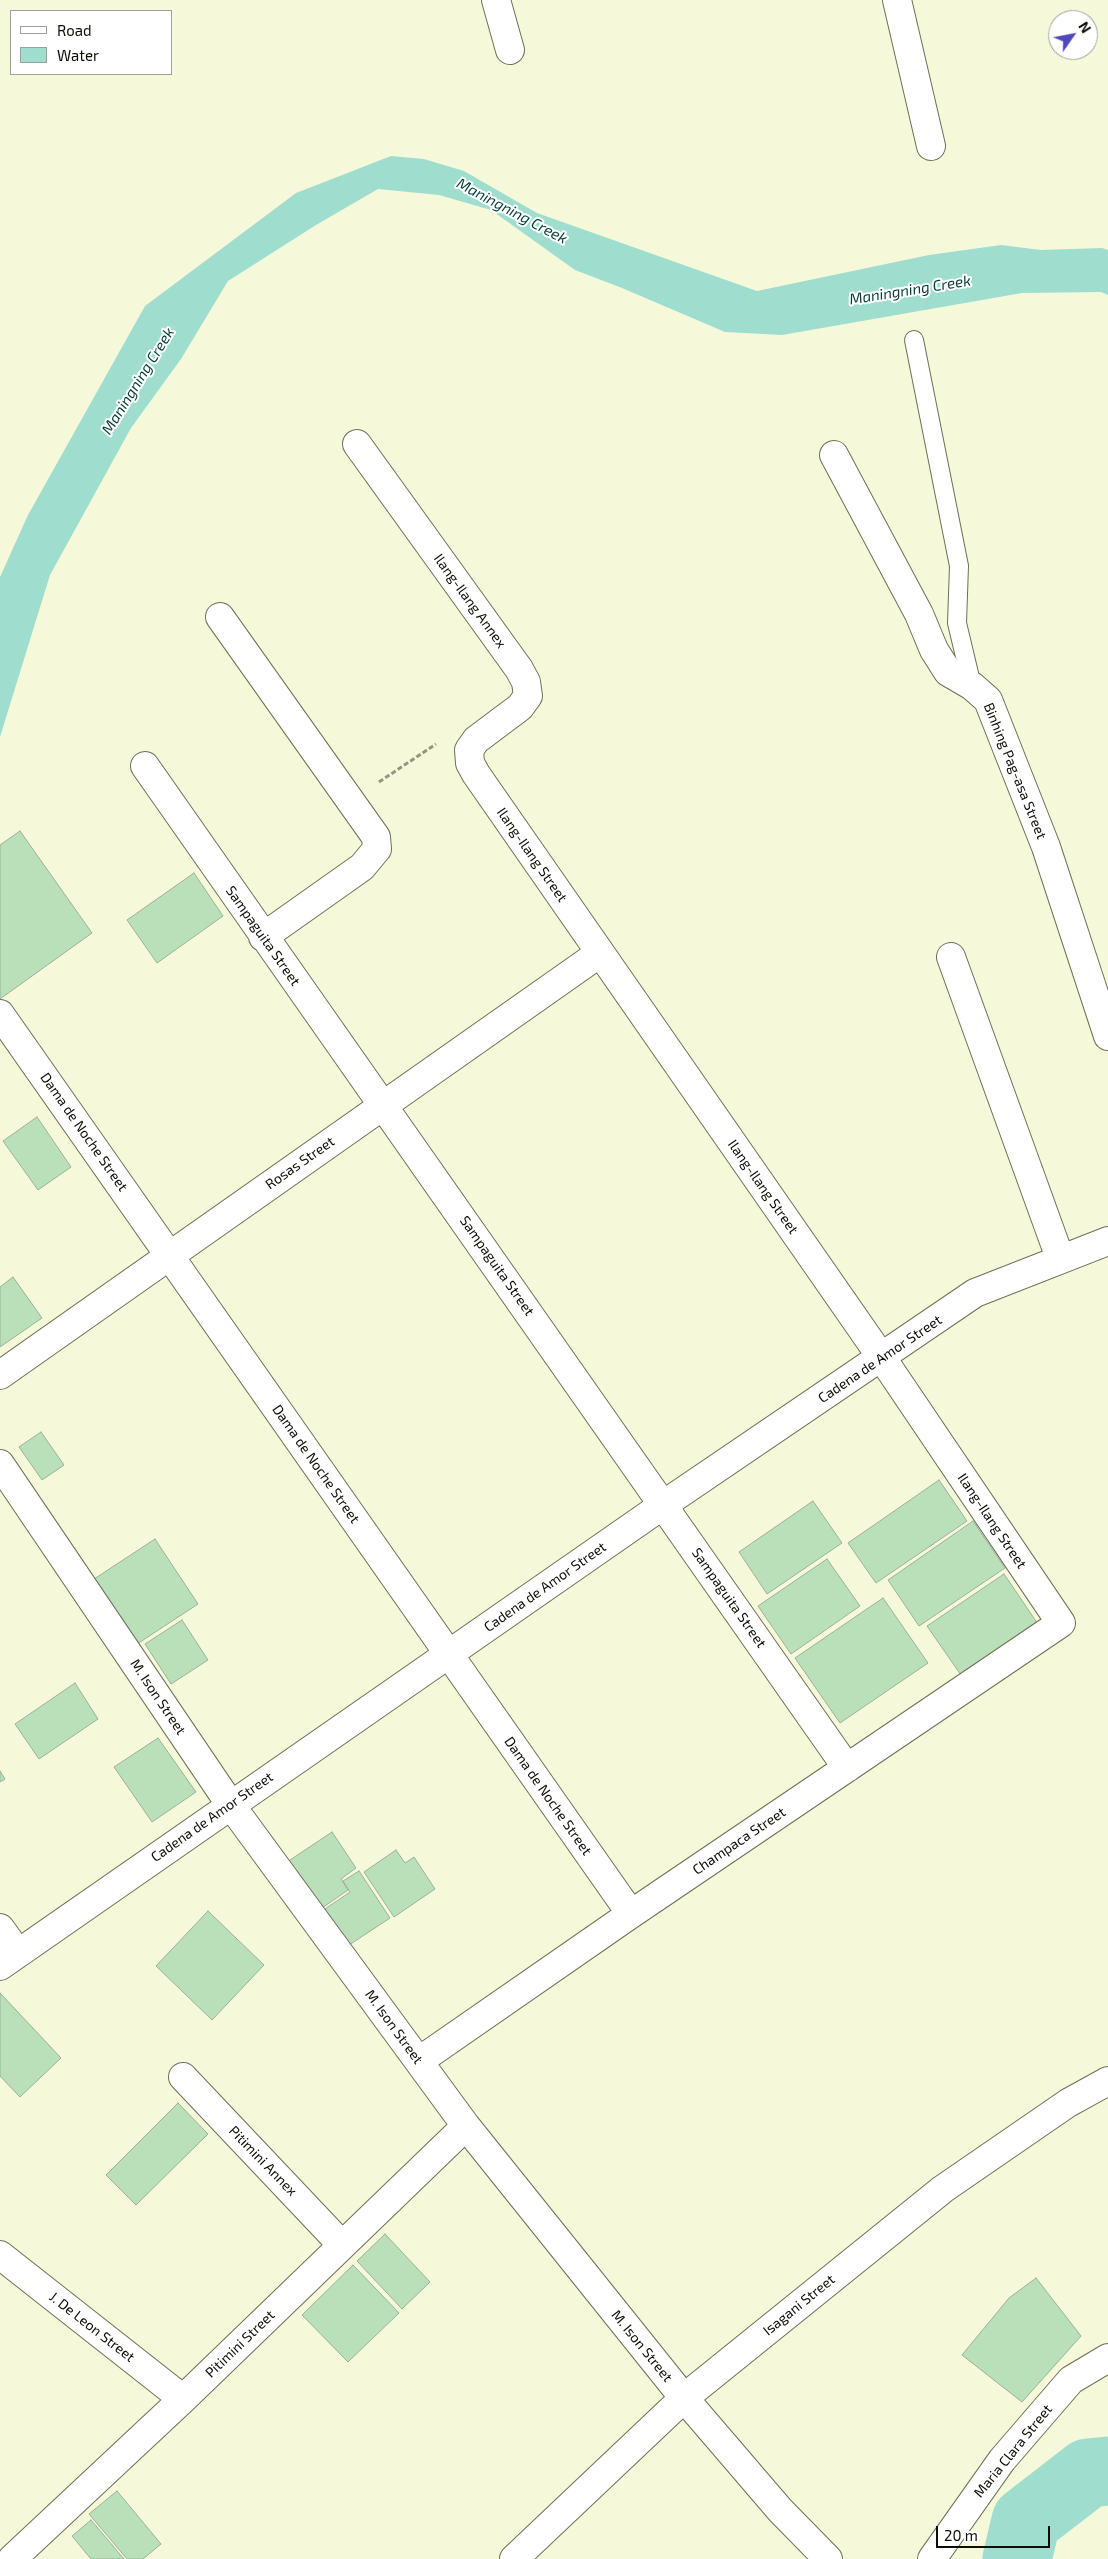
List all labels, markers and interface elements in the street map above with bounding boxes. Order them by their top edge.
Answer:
legend [10,10,172,75]
north arrow [1048,10,1098,60]
text: N [1075,18,1095,36]
text: Road [57,21,92,39]
text: Water [57,46,99,64]
water label: Maningning Creek [454,174,570,248]
water label: Maningning Creek [848,272,972,308]
water label: Maningning Creek [98,324,178,438]
street label: Ilang-Ilang Annex [430,551,510,651]
street label: Binhing Pag-asa Street [980,700,1050,842]
street label: Ilang-Ilang Street [493,805,571,905]
street label: Sampaguita Street [222,883,304,989]
street label: Dama de Noche Street [37,1069,131,1195]
street label: Rosas Street [262,1133,338,1193]
street label: Ilang-Ilang Street [724,1137,802,1237]
street label: Sampaguita Street [456,1213,538,1319]
street label: Cadena de Amor Street [815,1311,945,1407]
street label: Dama de Noche Street [269,1401,363,1527]
street label: Ilang-Ilang Street [954,1470,1030,1572]
street label: Cadena de Amor Street [481,1538,609,1636]
street label: Sampaguita Street [688,1545,770,1651]
street label: M. Ison Street [127,1656,189,1738]
street label: Dama de Noche Street [501,1733,595,1859]
street label: Cadena de Amor Street [148,1768,276,1866]
street label: Champaca Street [689,1804,789,1878]
street label: M. Ison Street [361,1987,427,2067]
street label: Pitimini Annex [225,2122,301,2200]
street label: Isagani Street [760,2271,838,2339]
street label: J. De Leon Street [46,2288,138,2366]
street label: Pitimini Street [202,2307,278,2381]
street label: M. Ison Street [608,2307,676,2385]
street label: Maria Clara Street [970,2401,1056,2501]
scale bar [938,2516,1052,2548]
text: 20 m [944,2526,978,2544]

